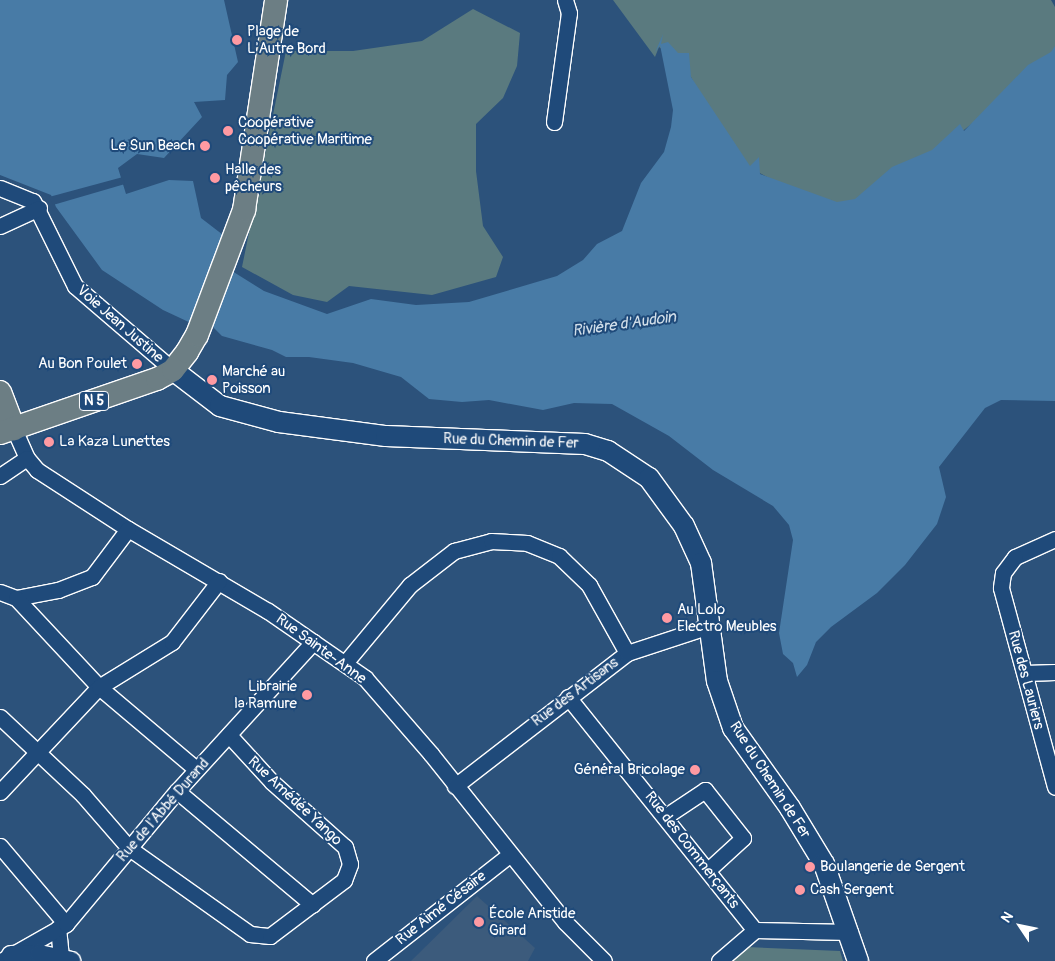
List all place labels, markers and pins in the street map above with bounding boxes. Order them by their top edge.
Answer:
place label: Plage de L'Autre Bord [247,22,326,57]
marker: Plage de L'Autre Bord [231,34,243,46]
place label: Coopérative Coopérative Maritime [238,113,372,148]
marker: Coopérative Coopérative Maritime [222,125,234,137]
place label: Le Sun Beach [110,137,195,155]
marker: Le Sun Beach [199,140,211,152]
place label: Halle des pêcheurs [225,160,282,195]
marker: Halle des pêcheurs [209,172,221,184]
place label: Au Bon Poulet [38,355,127,373]
marker: Au Bon Poulet [131,358,143,370]
place label: Marché au Poisson [222,362,285,397]
marker: Marché au Poisson [206,374,218,386]
place label: La Kaza Lunettes [59,433,170,451]
marker: La Kaza Lunettes [43,436,55,448]
place label: Au Lolo Electro Meubles [677,600,777,635]
marker: Au Lolo Electro Meubles [661,612,673,624]
place label: Librairie la Ramure [234,677,297,712]
marker: Librairie la Ramure [301,689,313,701]
place label: Général Bricolage [574,761,685,779]
marker: Général Bricolage [689,764,701,776]
place label: Boulangerie de Sergent [820,858,965,876]
marker: Boulangerie de Sergent [804,861,816,873]
place label: Cash Sergent [810,881,894,899]
marker: Cash Sergent [794,884,806,896]
place label: École Aristide Girard [489,904,575,939]
marker: École Aristide Girard [473,916,485,928]

